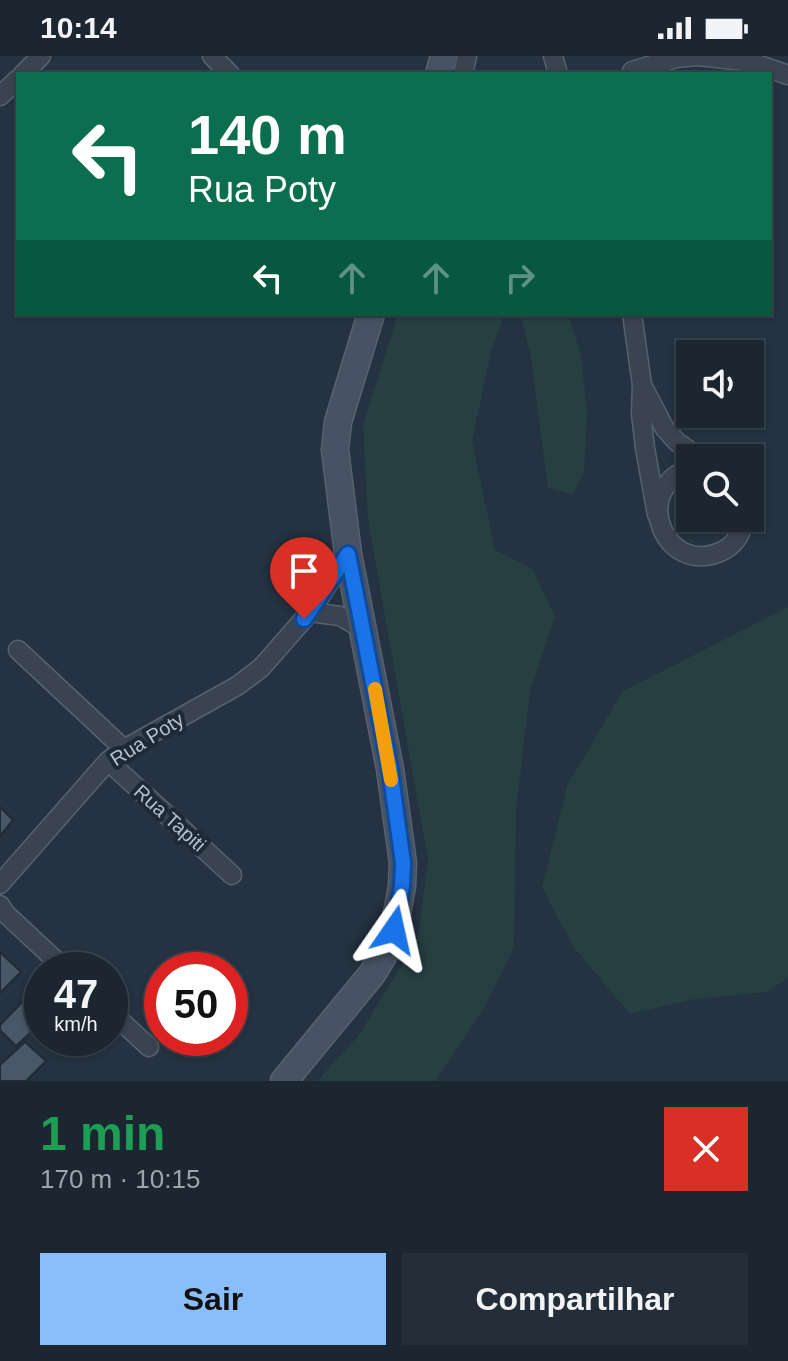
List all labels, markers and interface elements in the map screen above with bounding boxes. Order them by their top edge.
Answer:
text: 10:14 [40,11,117,44]
text: 140 m [188,103,347,166]
icon: left [56,104,160,208]
text: Rua Poty [188,169,336,210]
icon: left [246,256,290,300]
icon: ahead [330,256,374,300]
icon: ahead [414,256,458,300]
icon: right [498,256,542,300]
map controls [676,340,764,532]
button: sound [676,340,764,428]
button: search [676,444,764,532]
pin [270,537,338,619]
icon: arrive [282,549,326,593]
street label: Rua Poty [106,708,188,770]
street label: Rua Tapiti [130,780,210,856]
position arrow [352,888,436,972]
speed limit sign: 50 [144,952,248,1056]
text: 47 [54,972,98,1016]
text: km/h [54,1013,98,1035]
text: 1 min [40,1107,165,1160]
button: close [664,1107,748,1191]
text: 170 m · 10:15 [40,1164,200,1194]
button: Sair [40,1253,386,1345]
button: Compartilhar [402,1253,748,1345]

